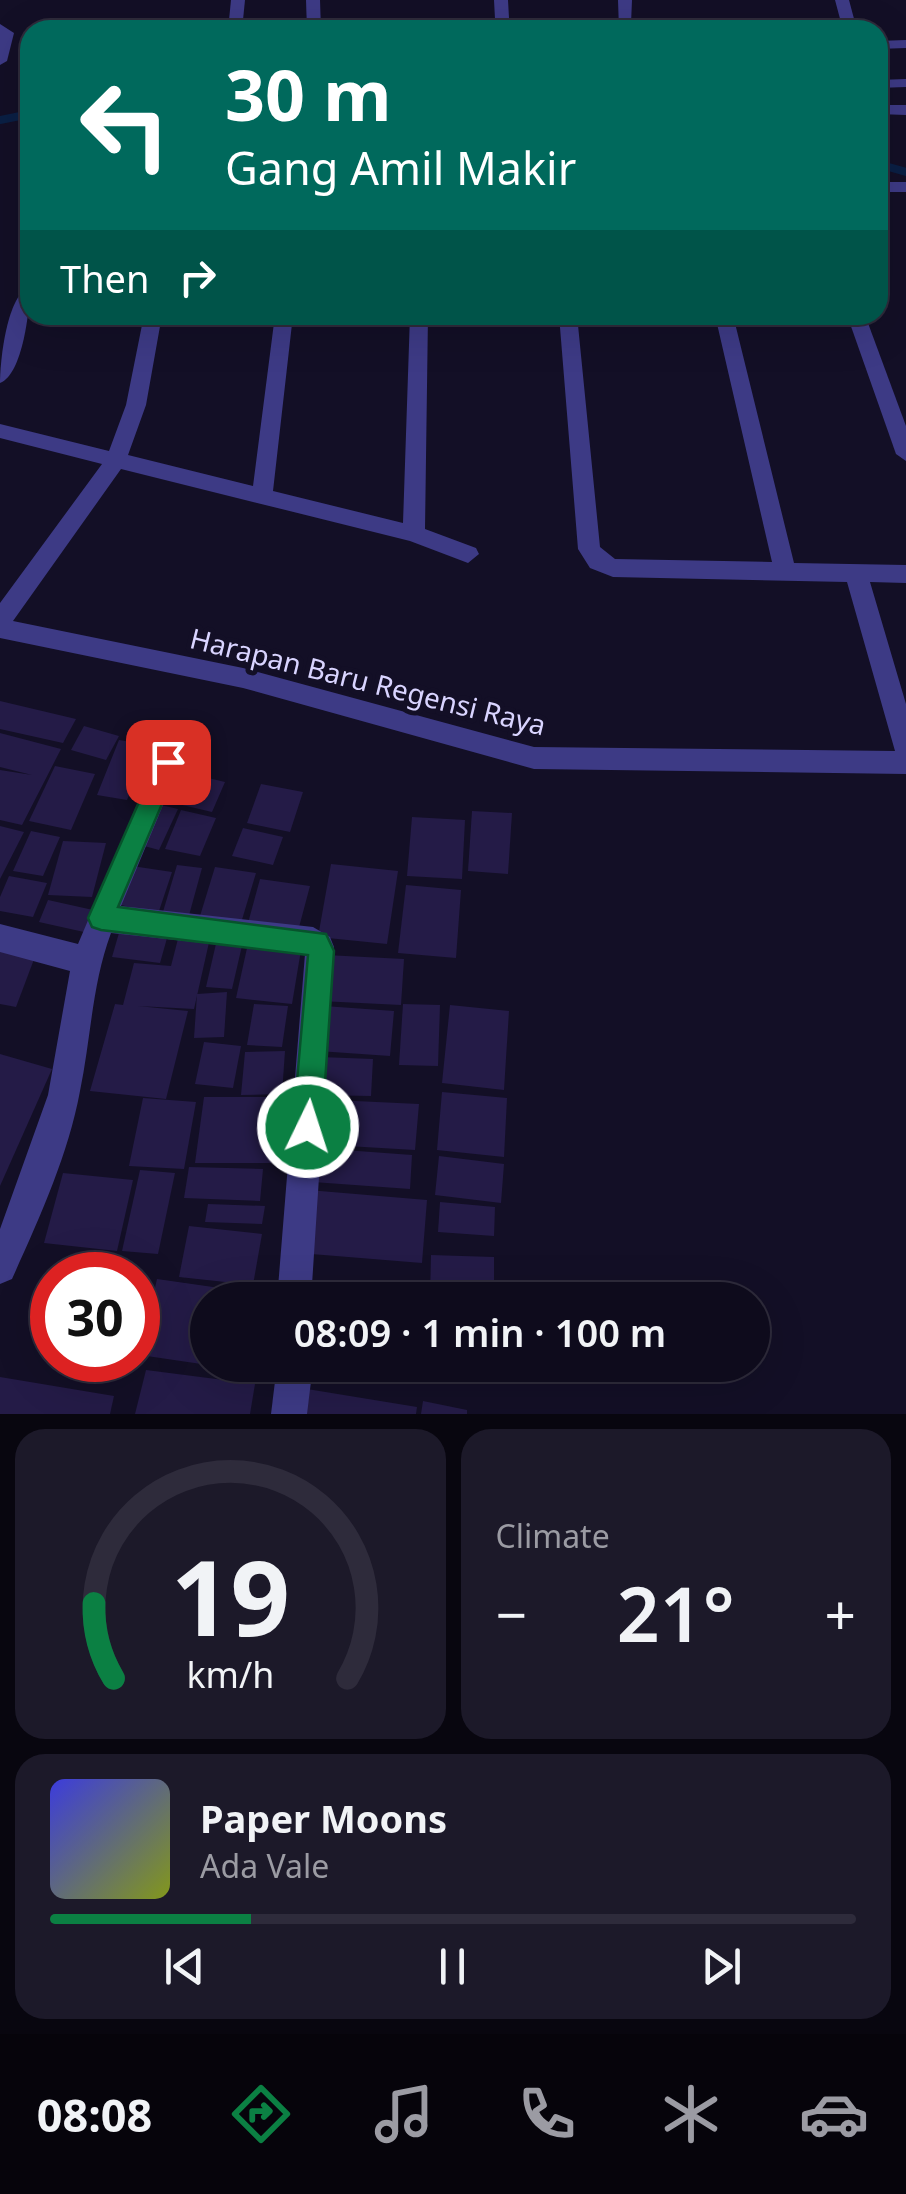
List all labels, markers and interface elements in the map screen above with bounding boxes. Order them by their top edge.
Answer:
text: 30 m [225,46,392,142]
icon: left [60,60,190,190]
text: Gang Amil Makir [225,137,576,198]
icon: right [170,250,225,305]
text: Then [60,252,150,304]
street label: Harapan Baru Regensi Raya [186,618,550,744]
pin [126,720,211,805]
icon: arrive [141,735,196,790]
position arrow [256,1075,360,1179]
speed limit sign: 30 [30,1252,160,1382]
text: 08:09 · 1 min · 100 m [294,1306,666,1358]
text: Climate [496,1514,610,1557]
text: 19 [171,1525,290,1666]
text: 21° [617,1562,735,1664]
text: − [496,1576,527,1651]
text: + [825,1576,856,1651]
text: km/h [186,1650,274,1698]
text: Paper Moons [200,1792,447,1844]
text: Ada Vale [200,1844,329,1887]
icon: previous [157,1939,212,1994]
icon: pause [425,1939,480,1994]
icon: next [694,1939,749,1994]
icon: directions [226,2079,296,2149]
icon: music [369,2079,439,2149]
icon: phone [512,2079,582,2149]
icon: climate [656,2079,726,2149]
icon: car [799,2079,869,2149]
text: 08:08 [37,2084,152,2145]

